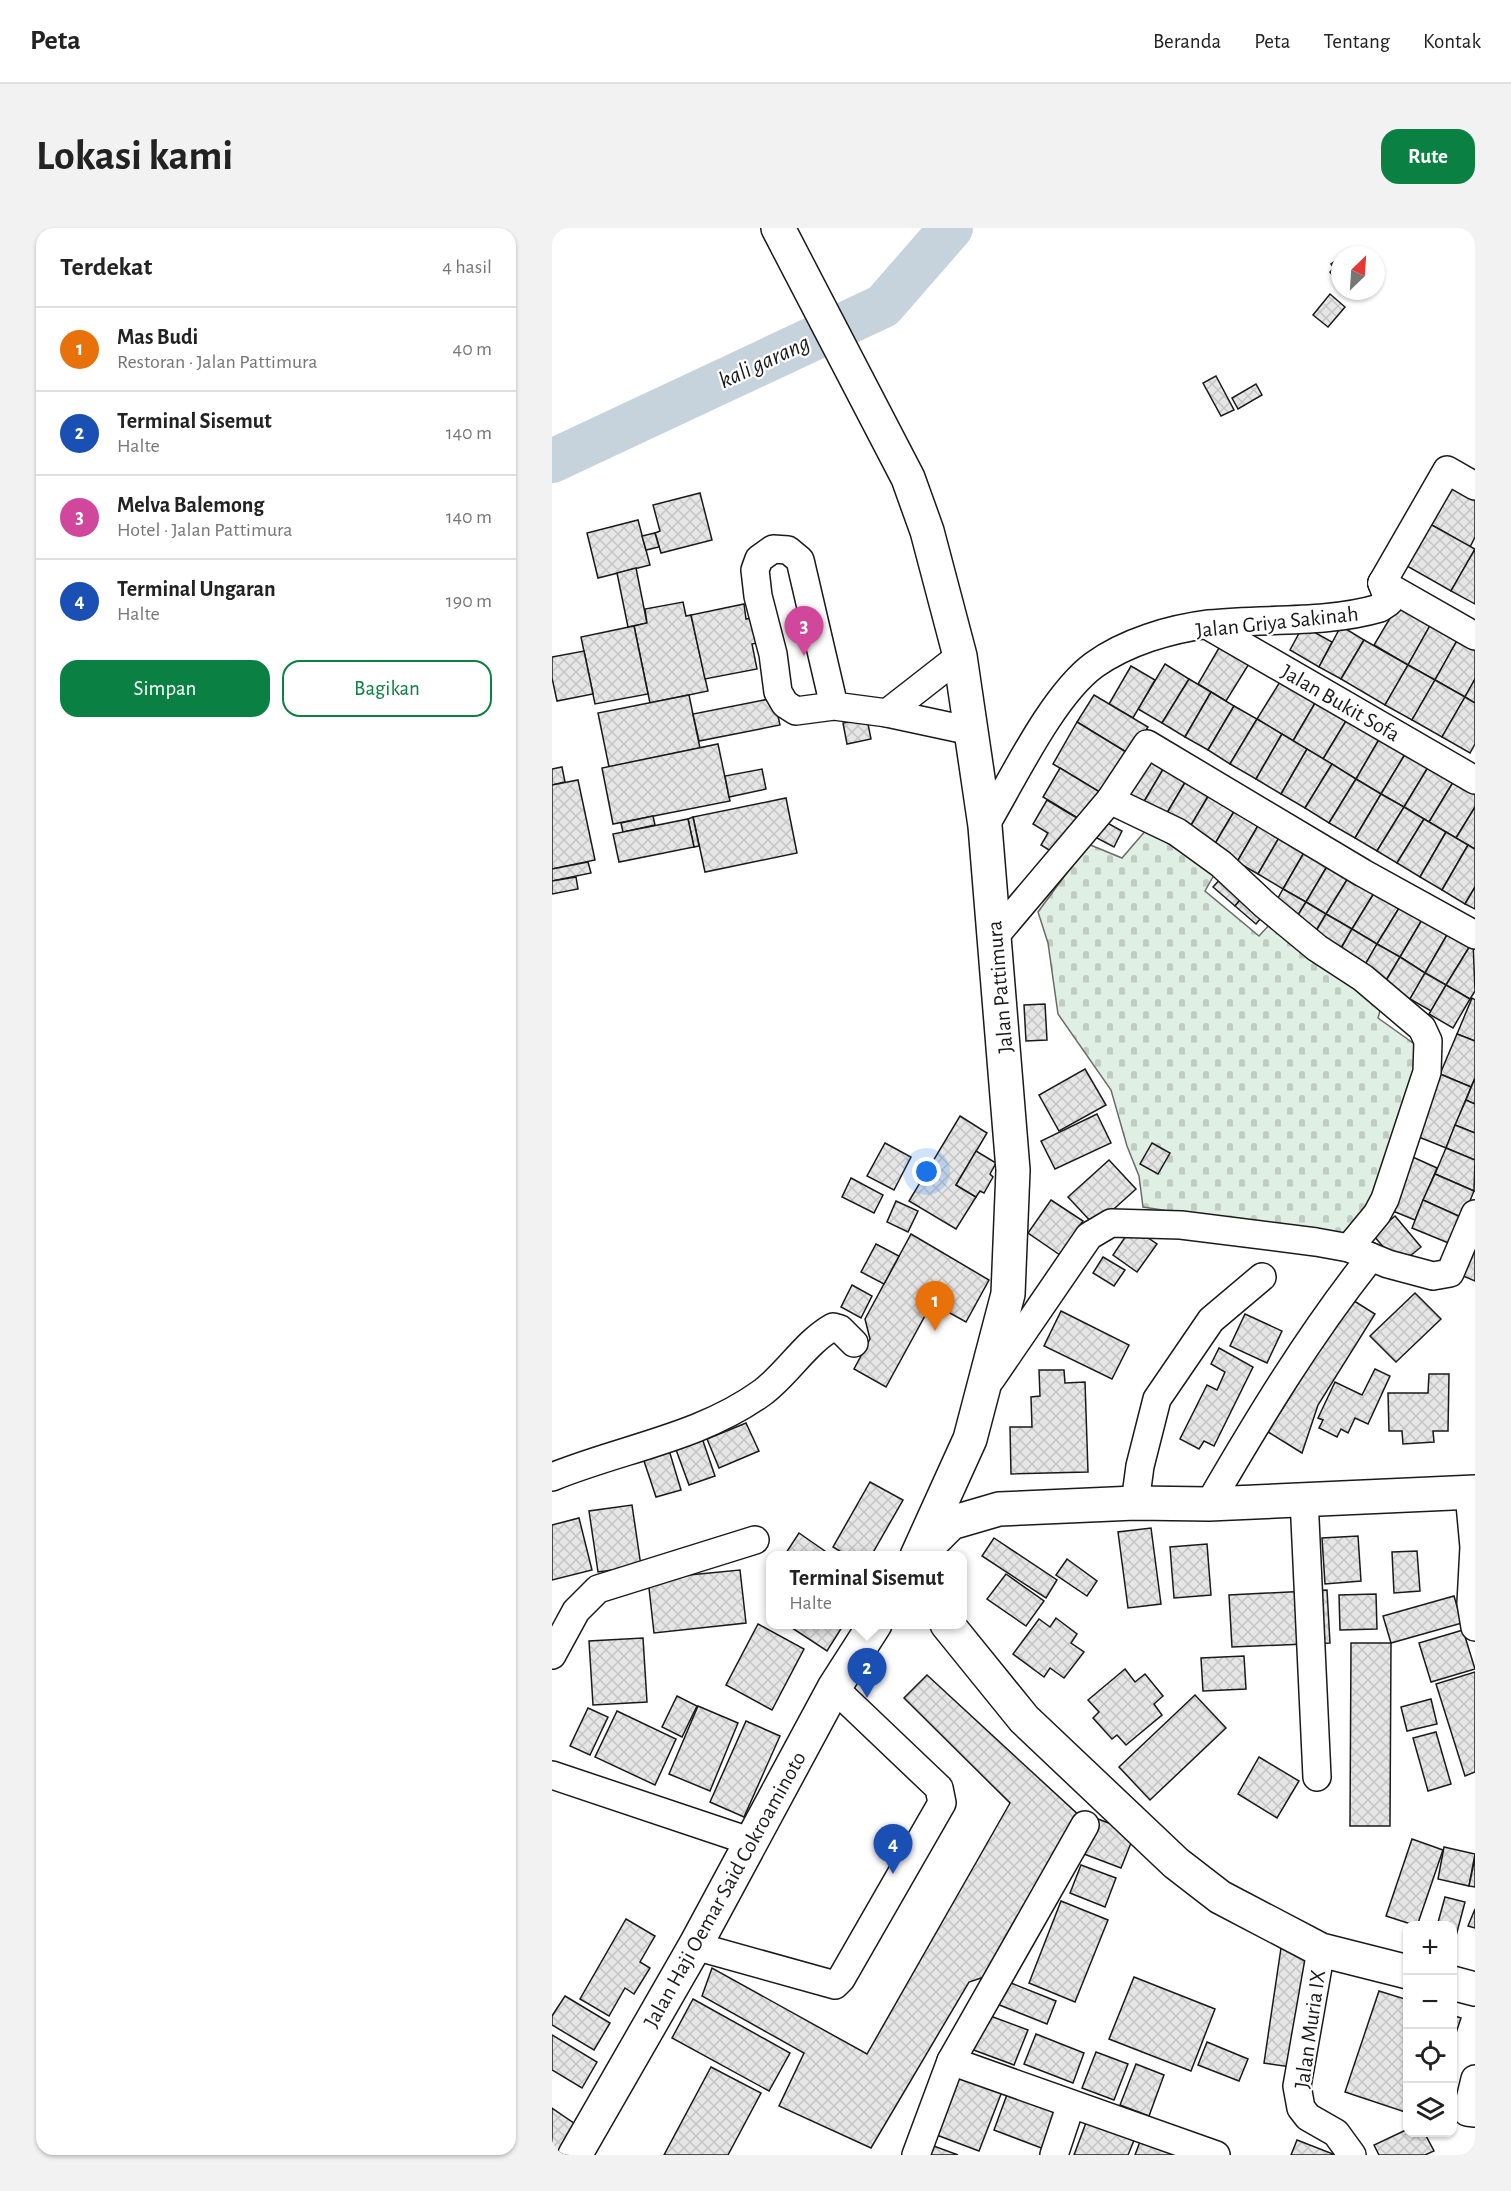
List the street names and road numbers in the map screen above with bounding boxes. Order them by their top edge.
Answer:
street label: Jalan Griya Sakinah [1195,603,1359,641]
street label: Jalan Bukit Sofa [1277,660,1404,746]
street label: Jalan Pattimura [983,920,1017,1054]
street label: Jalan Haji Oemar Said Cokroaminoto [640,1748,810,2031]
street label: Jalan Muria IX [1291,1968,1329,2090]

